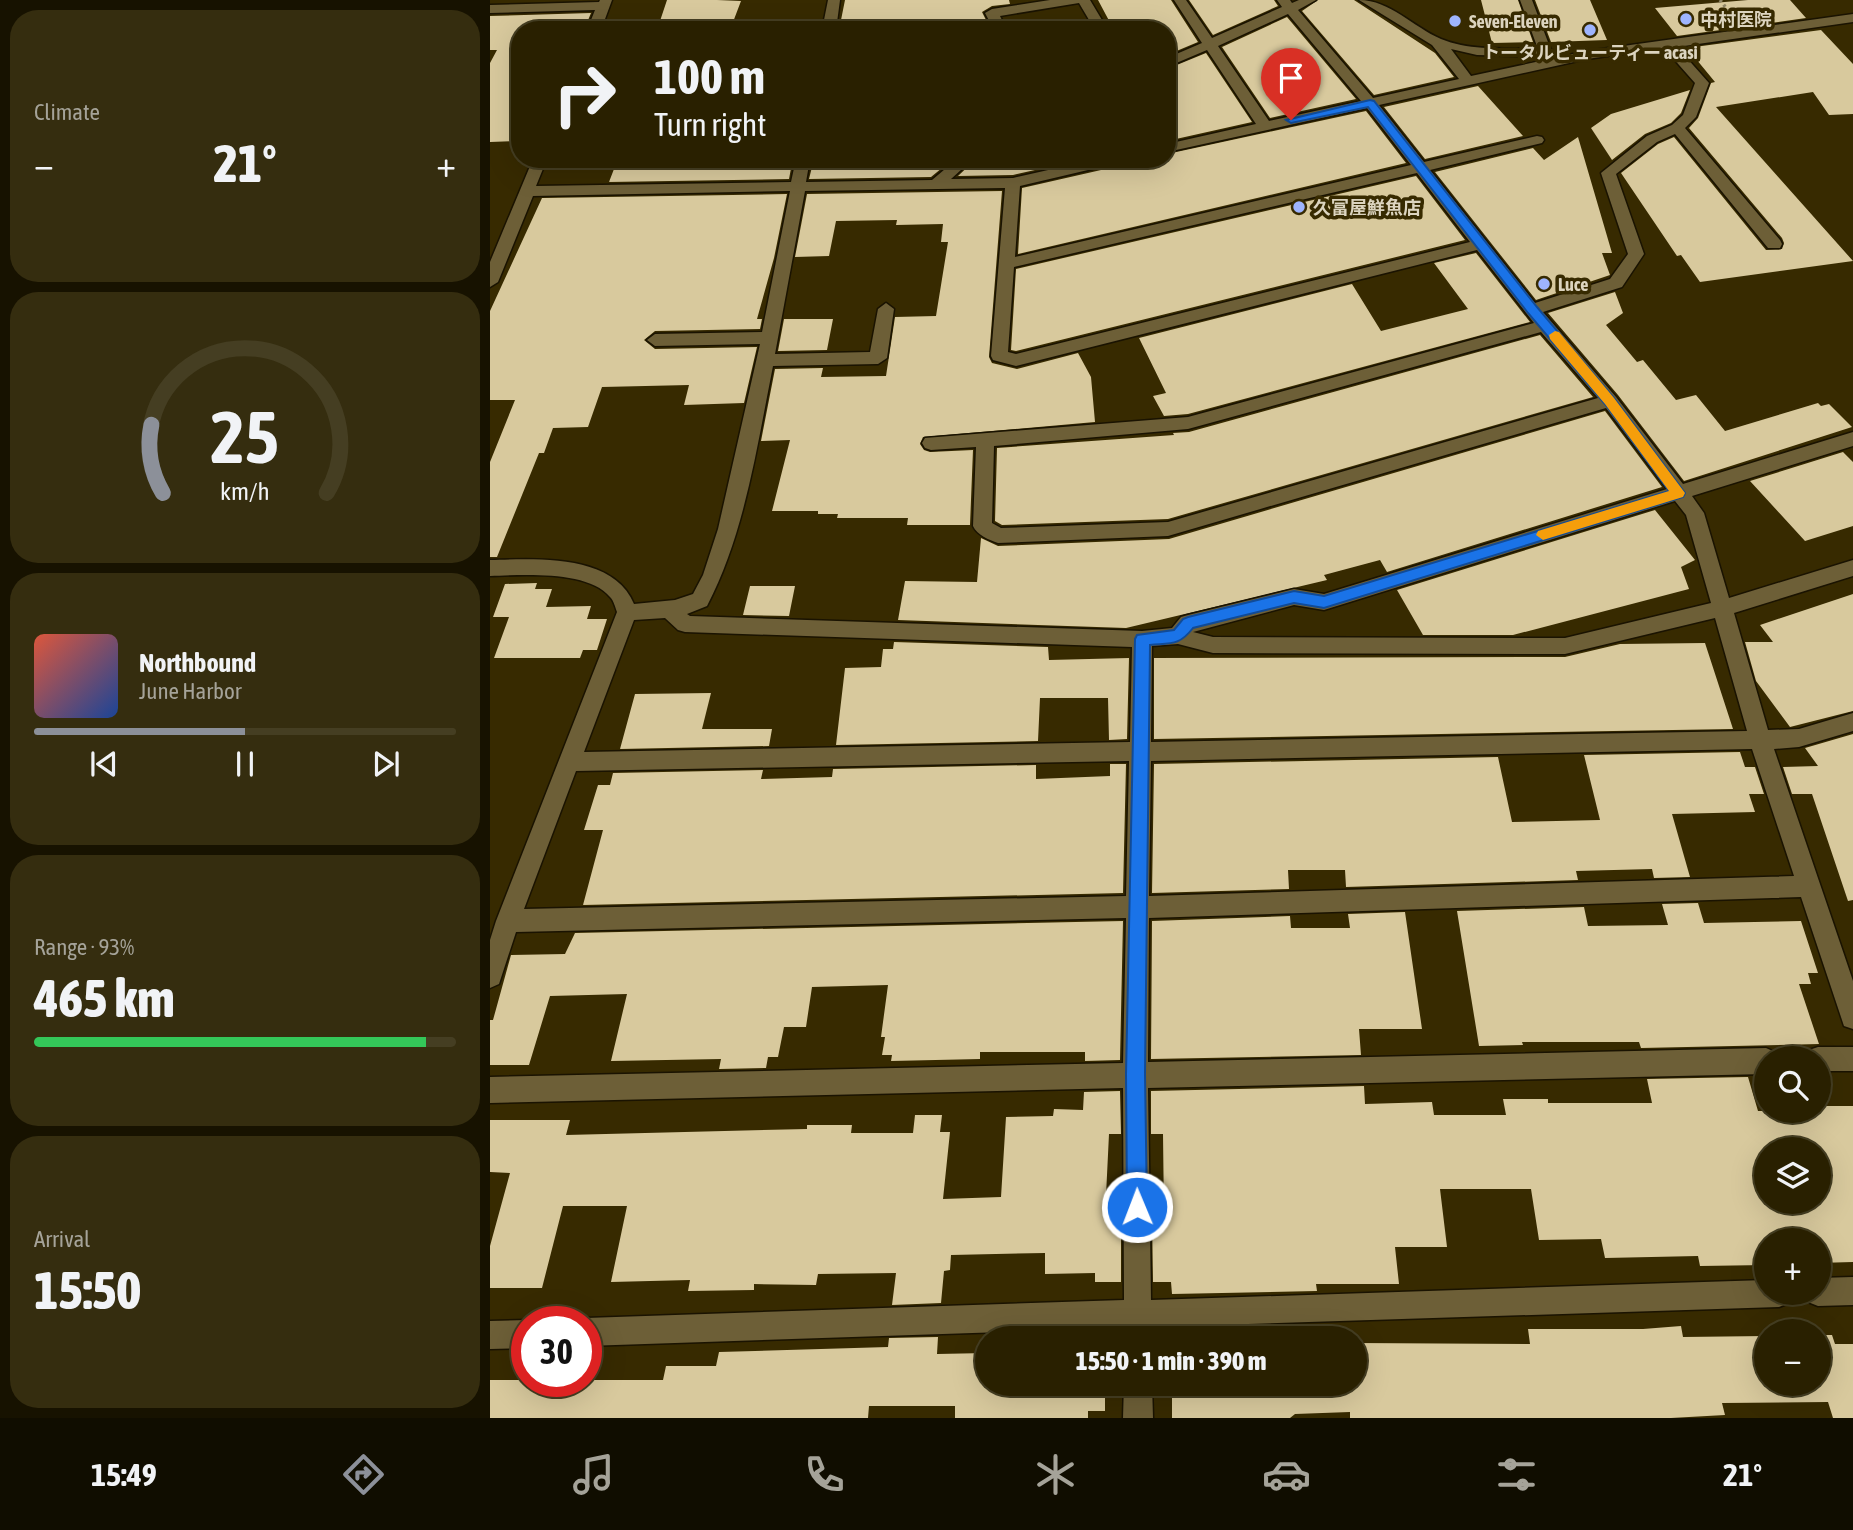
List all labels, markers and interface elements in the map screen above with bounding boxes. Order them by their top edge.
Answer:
place label: 中村医院 [1700,9,1772,30]
place label: Seven-Eleven [1469,11,1558,32]
marker: 中村医院 [1678,11,1694,27]
marker: Seven-Eleven [1447,13,1463,29]
marker: トータルビューティー acasi [1582,22,1598,38]
place label: トータルビューティー acasi [1482,42,1698,63]
text: 100 m [654,48,765,104]
pin [1261,48,1321,120]
icon: right [539,49,630,140]
icon: arrive [1272,59,1310,97]
text: Climate [34,99,100,125]
text: Turn right [654,106,767,143]
text: 21° [213,133,277,193]
text: − [34,142,54,185]
text: + [436,142,456,185]
place label: 久富屋鮮魚店 [1313,197,1421,218]
marker: 久富屋鮮魚店 [1291,199,1307,215]
place label: Luce [1558,274,1589,295]
marker: Luce [1536,276,1552,292]
text: 25 [211,396,279,479]
text: km/h [220,477,270,505]
text: Northbound [139,648,256,678]
text: June Harbor [139,678,242,704]
icon: previous [85,745,123,783]
icon: pause [226,745,264,783]
icon: next [367,745,405,783]
text: Range · 93% [34,934,134,960]
text: 465 km [34,968,175,1028]
map controls [1754,1046,1831,1396]
button: search [1754,1046,1831,1123]
button: layers [1754,1137,1831,1214]
position arrow [1100,1170,1174,1244]
text: Arrival [34,1226,90,1252]
button: + [1754,1228,1831,1305]
text: 15:50 [34,1260,141,1320]
speed limit sign: 30 [511,1306,602,1397]
button: − [1754,1319,1831,1396]
text: 15:50 · 1 min · 390 m [1076,1346,1266,1376]
icon: directions [339,1450,388,1499]
icon: music [569,1450,618,1499]
icon: phone [800,1450,849,1499]
icon: climate [1031,1450,1080,1499]
icon: car [1262,1450,1311,1499]
icon: filters [1492,1450,1541,1499]
text: 15:49 [91,1456,157,1493]
text: 21° [1723,1456,1762,1493]

